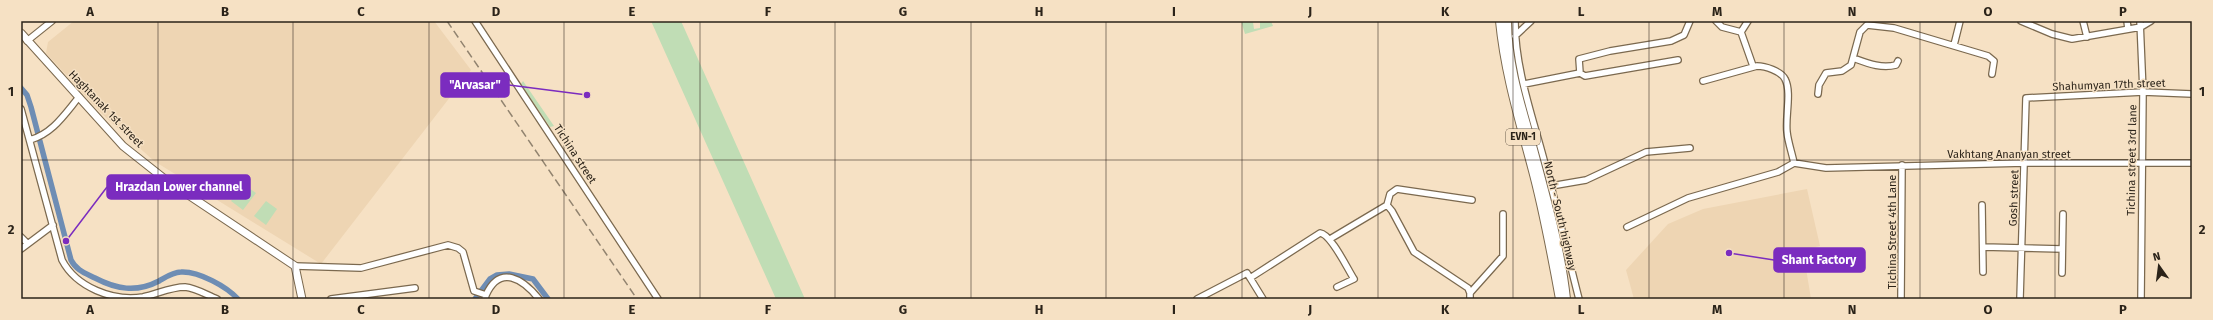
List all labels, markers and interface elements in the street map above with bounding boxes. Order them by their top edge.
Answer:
text: A [85,4,94,19]
text: B [221,4,229,19]
text: C [357,4,365,19]
text: D [492,4,501,19]
text: E [629,4,636,19]
text: F [765,4,772,19]
text: G [899,4,907,19]
text: H [1035,4,1043,19]
text: I [1172,4,1176,19]
text: J [1307,4,1312,19]
text: K [1441,4,1450,19]
text: L [1578,4,1585,19]
text: M [1712,4,1722,19]
text: N [1848,4,1856,19]
text: O [1984,4,1993,19]
text: P [2119,4,2127,19]
street label: Haghtanak 1st street [66,68,146,150]
callout: "Arvasar" [441,73,509,97]
street label: Shahumyan 17th street [2052,77,2166,93]
text: "Arvasar" [449,78,501,92]
text: 1 [8,84,14,99]
text: 1 [2199,84,2205,99]
street label: Tichina street 3rd lane [2125,104,2139,216]
street label: Tichina street [551,122,599,186]
road number: EVN-1 [1506,129,1540,145]
street label: Vakhtang Ananyan street [1947,148,2071,161]
street label: North - South highway [1541,160,1579,272]
street label: Gosh street [2007,169,2021,227]
callout: Hrazdan Lower channel [107,175,250,199]
street label: Tichina Street 4th Lane [1886,175,1899,289]
text: Hrazdan Lower channel [115,180,243,194]
text: 2 [8,222,15,237]
text: 2 [2199,222,2206,237]
north arrow [2139,246,2179,286]
callout: Shant Factory [1774,248,1865,272]
text: N [2152,250,2162,264]
text: Shant Factory [1782,253,1857,267]
text: A [85,302,94,317]
text: B [221,302,229,317]
text: C [357,302,365,317]
text: D [492,302,501,317]
text: E [629,302,636,317]
text: F [765,302,772,317]
text: G [899,302,907,317]
text: H [1035,302,1043,317]
text: I [1172,302,1176,317]
text: J [1307,302,1312,317]
text: K [1441,302,1450,317]
text: L [1578,302,1585,317]
text: M [1712,302,1722,317]
text: N [1848,302,1856,317]
text: O [1984,302,1993,317]
text: P [2119,302,2127,317]

